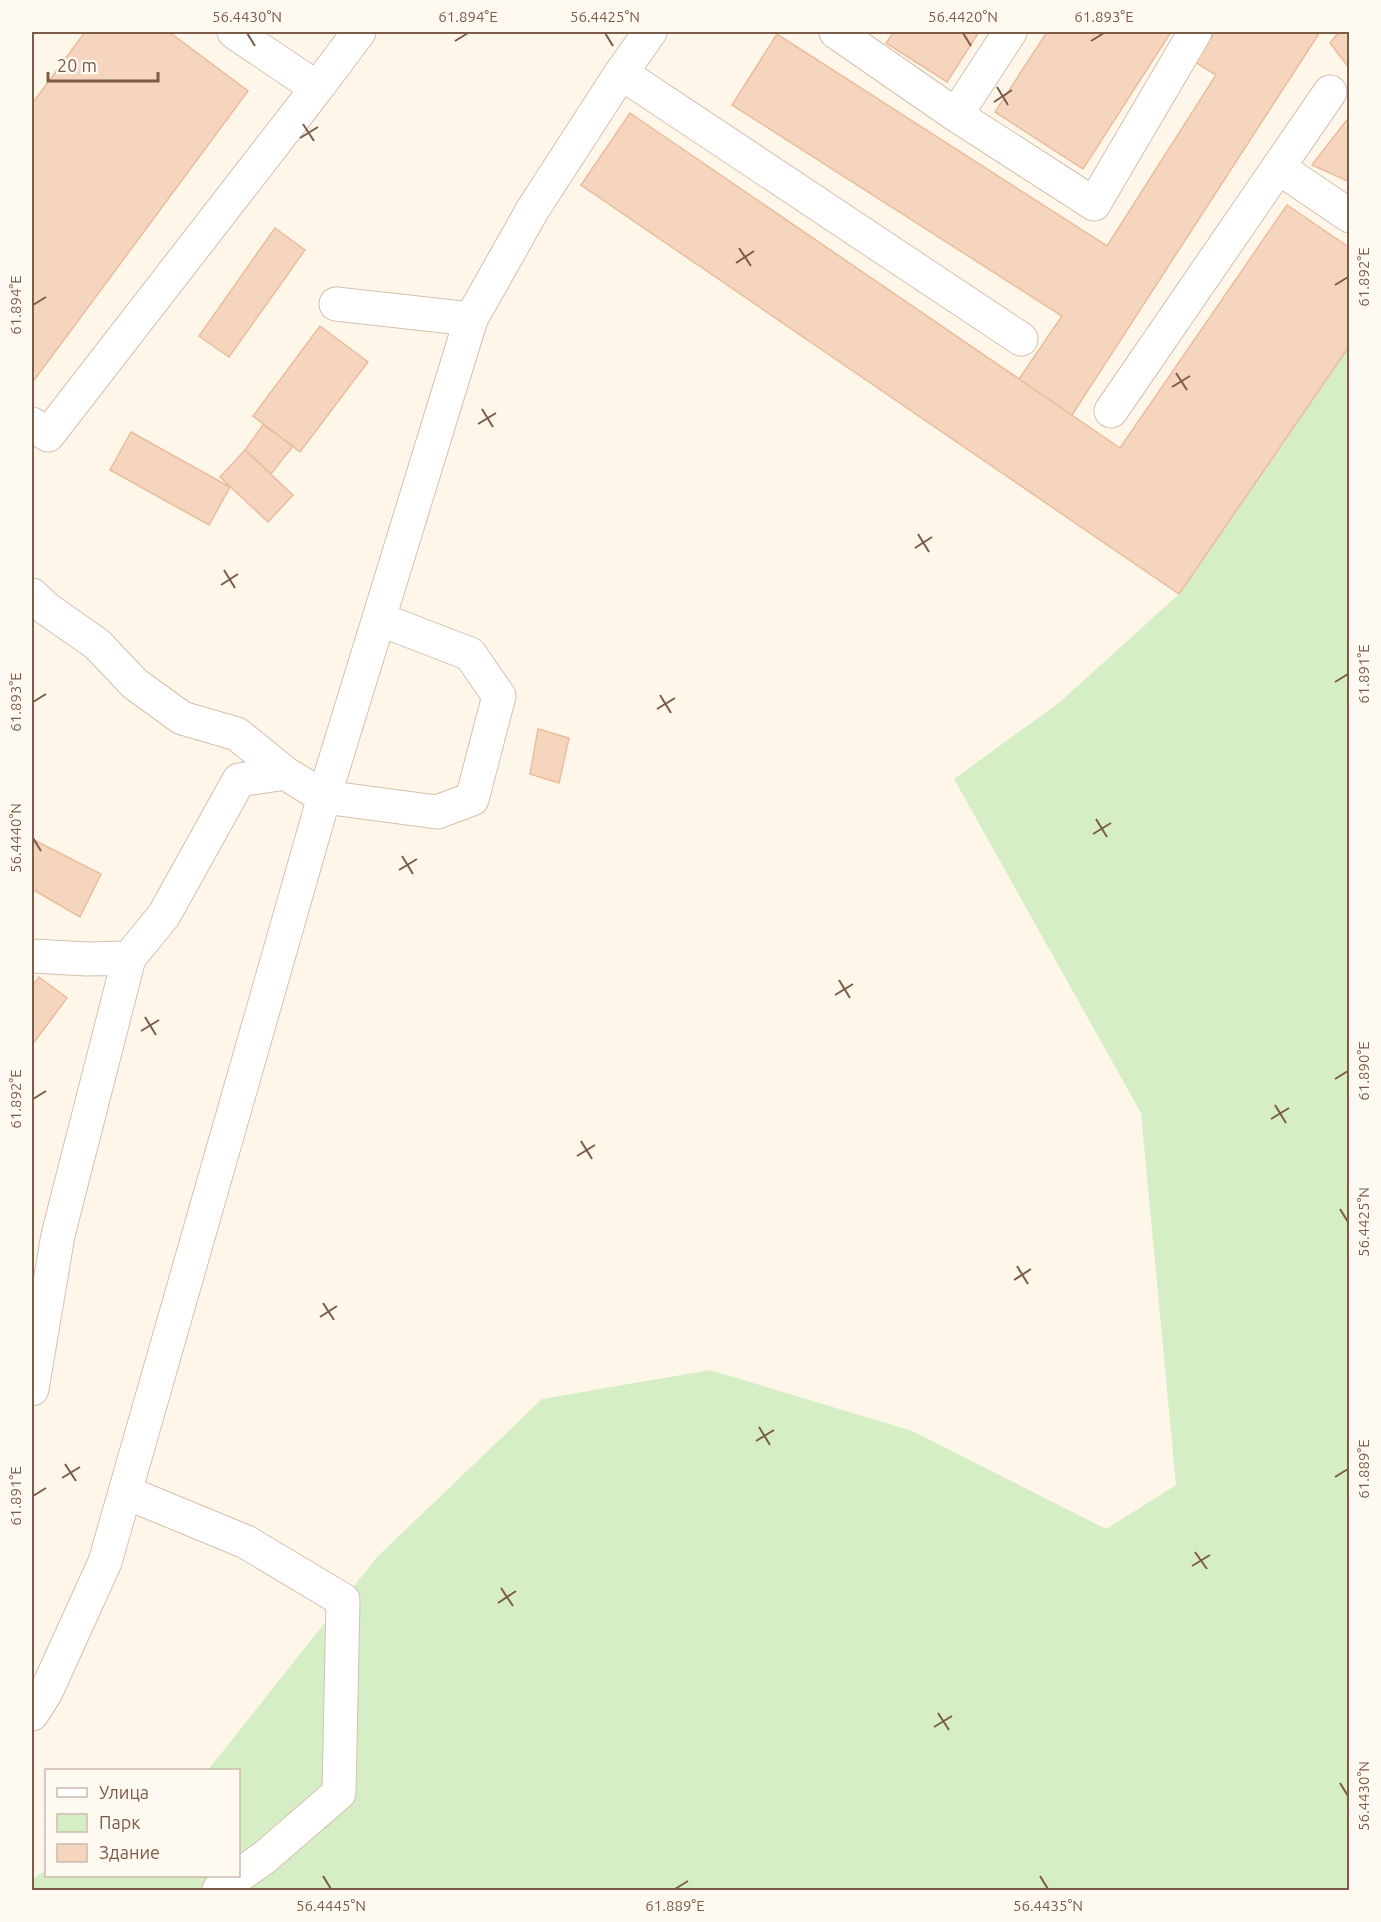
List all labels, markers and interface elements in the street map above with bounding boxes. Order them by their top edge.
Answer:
text: 56.4430°N [212,8,282,25]
text: 61.894°E [438,8,498,25]
text: 56.4425°N [570,8,640,25]
text: 56.4420°N [928,8,998,25]
text: 61.893°E [1074,8,1134,25]
scale bar [48,45,158,83]
text: 20 m [57,55,97,75]
text: 61.892°E [1355,247,1372,307]
text: 61.894°E [7,275,24,335]
text: 61.891°E [1355,644,1372,704]
text: 61.893°E [7,672,24,732]
text: 56.4440°N [7,803,24,873]
text: 61.890°E [1355,1041,1372,1101]
text: 61.892°E [7,1069,24,1129]
text: 56.4425°N [1355,1187,1372,1257]
text: 61.889°E [1355,1439,1372,1499]
text: 61.891°E [7,1466,24,1526]
text: 56.4430°N [1355,1761,1372,1831]
legend [45,1769,240,1877]
text: Улица [99,1782,149,1802]
text: Парк [99,1812,140,1832]
text: Здание [99,1842,160,1862]
text: 56.4445°N [296,1897,366,1914]
text: 61.889°E [645,1897,705,1914]
text: 56.4435°N [1013,1897,1083,1914]

